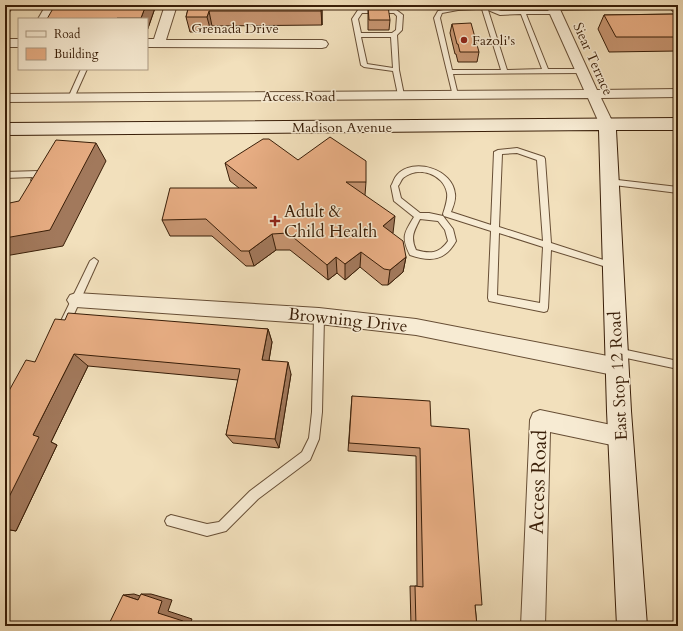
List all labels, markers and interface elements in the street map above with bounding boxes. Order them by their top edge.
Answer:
legend [18,18,148,70]
street label: Grenada Drive [191,19,279,38]
street label: Siear Terrace [568,20,618,98]
text: Road [54,26,81,42]
place label: Fazoli's [472,31,516,50]
marker: Fazoli's [459,35,469,45]
text: Building [54,46,99,62]
street label: Access Road [263,87,336,106]
street label: Madison Avenue [292,118,392,137]
place label: Adult & Child Health [284,200,378,243]
marker: Adult & Child Health [269,215,281,227]
street label: Browning Drive [287,302,409,338]
street label: East Stop 12 Road [603,311,633,441]
street label: Access Road [523,429,553,535]

